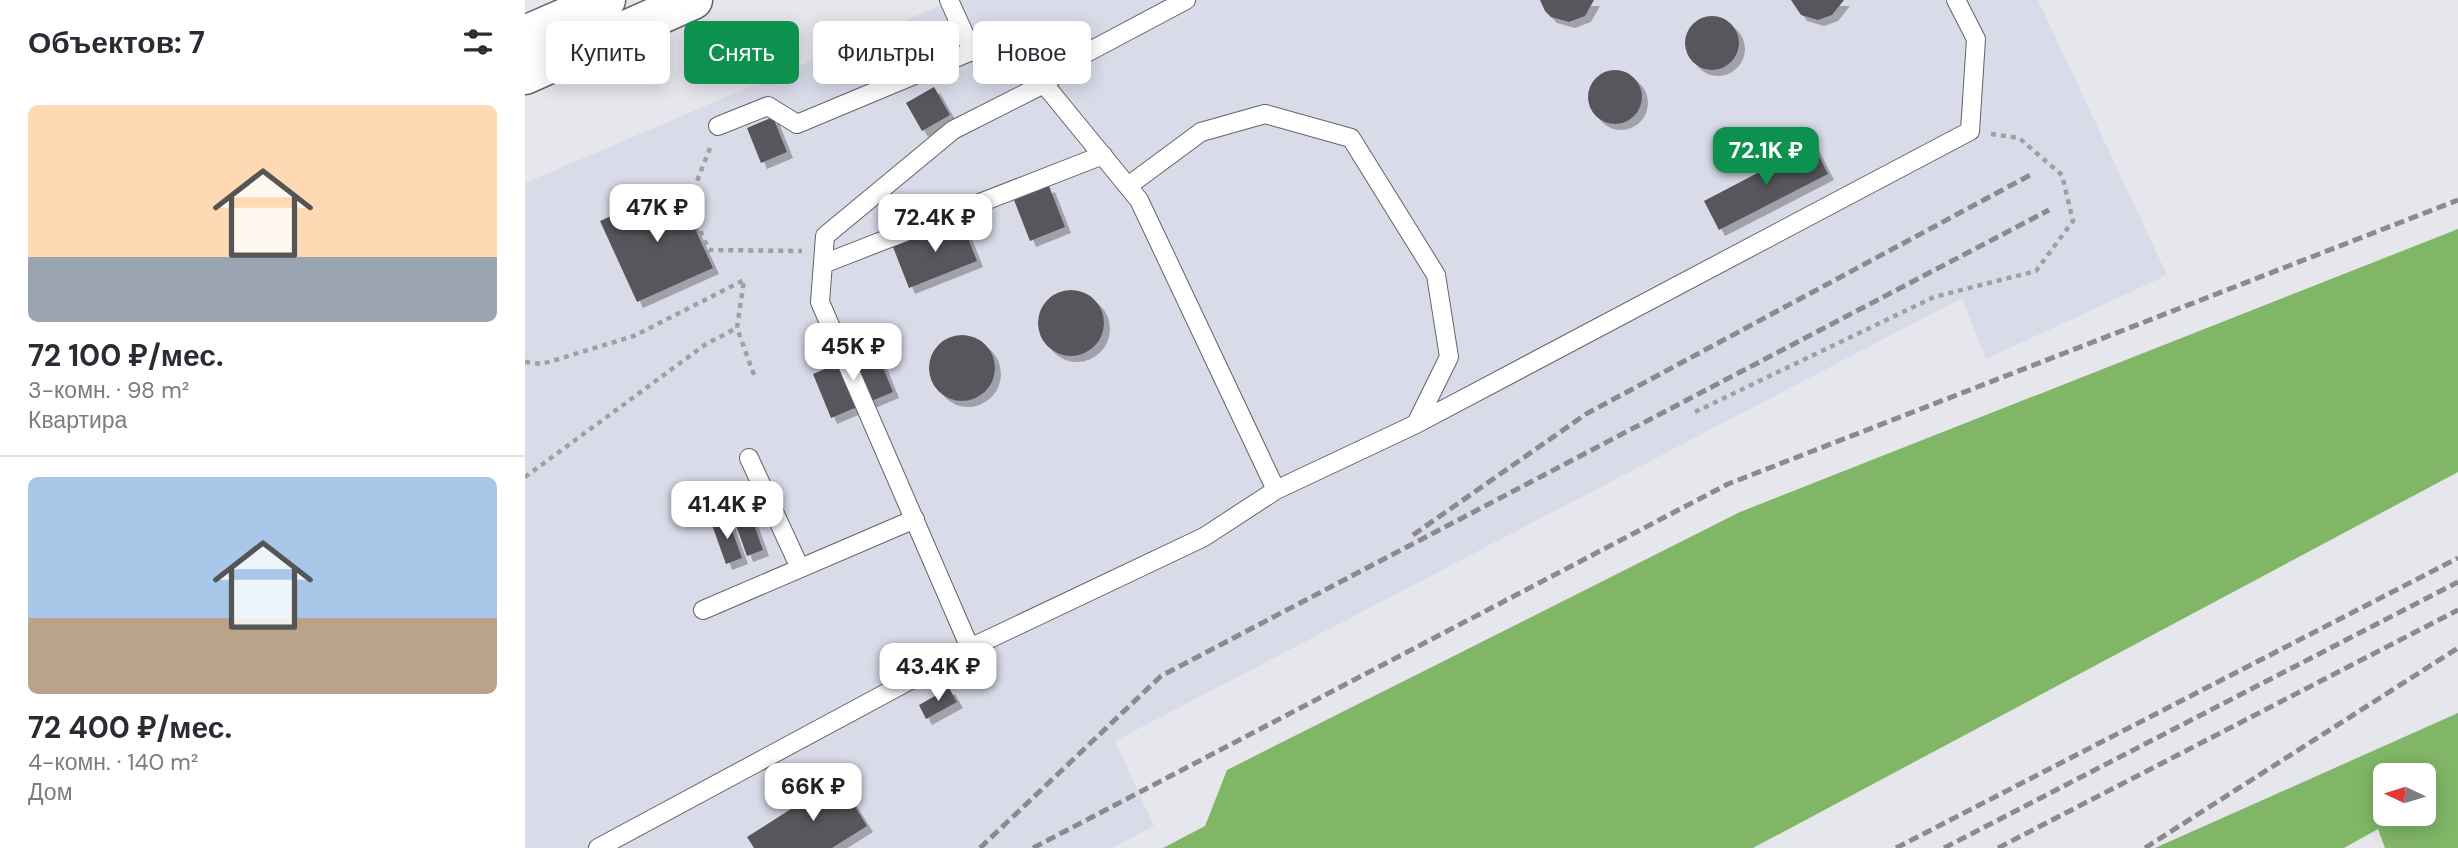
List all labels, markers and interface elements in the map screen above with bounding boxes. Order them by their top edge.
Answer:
chip: Купить [546,21,670,84]
chip: Снять [684,21,799,84]
chip: Фильтры [813,21,959,84]
chip: Новое [973,21,1091,84]
text: Объектов: 7 [28,23,205,62]
icon: filters [459,23,497,61]
pin: 72.1K ₽ [1701,128,1831,187]
text: 72.1K ₽ [1729,135,1803,165]
icon: home [200,150,326,276]
pin: 47K ₽ [608,184,706,244]
text: 47K ₽ [626,192,688,222]
pin: 72.4K ₽ [870,194,1000,254]
text: 72.4K ₽ [894,202,976,232]
pin: 45K ₽ [804,324,902,383]
text: 45K ₽ [821,331,885,361]
text: 72 100 ₽/мес. [28,336,224,375]
text: 3-комн. · 98 m² [28,375,189,405]
text: Квартира [28,405,127,435]
pin: 41.4K ₽ [662,482,792,541]
text: 41.4K ₽ [687,489,767,519]
icon: home [200,522,326,648]
pin: 43.4K ₽ [873,644,1003,703]
text: 43.4K ₽ [895,651,981,681]
text: 72 400 ₽/мес. [28,708,232,747]
text: 4-комн. · 140 m² [28,747,198,777]
north arrow [2373,763,2436,826]
map controls [2373,763,2436,826]
pin: 66K ₽ [764,764,862,823]
text: 66K ₽ [781,771,845,801]
text: Дом [28,777,72,807]

